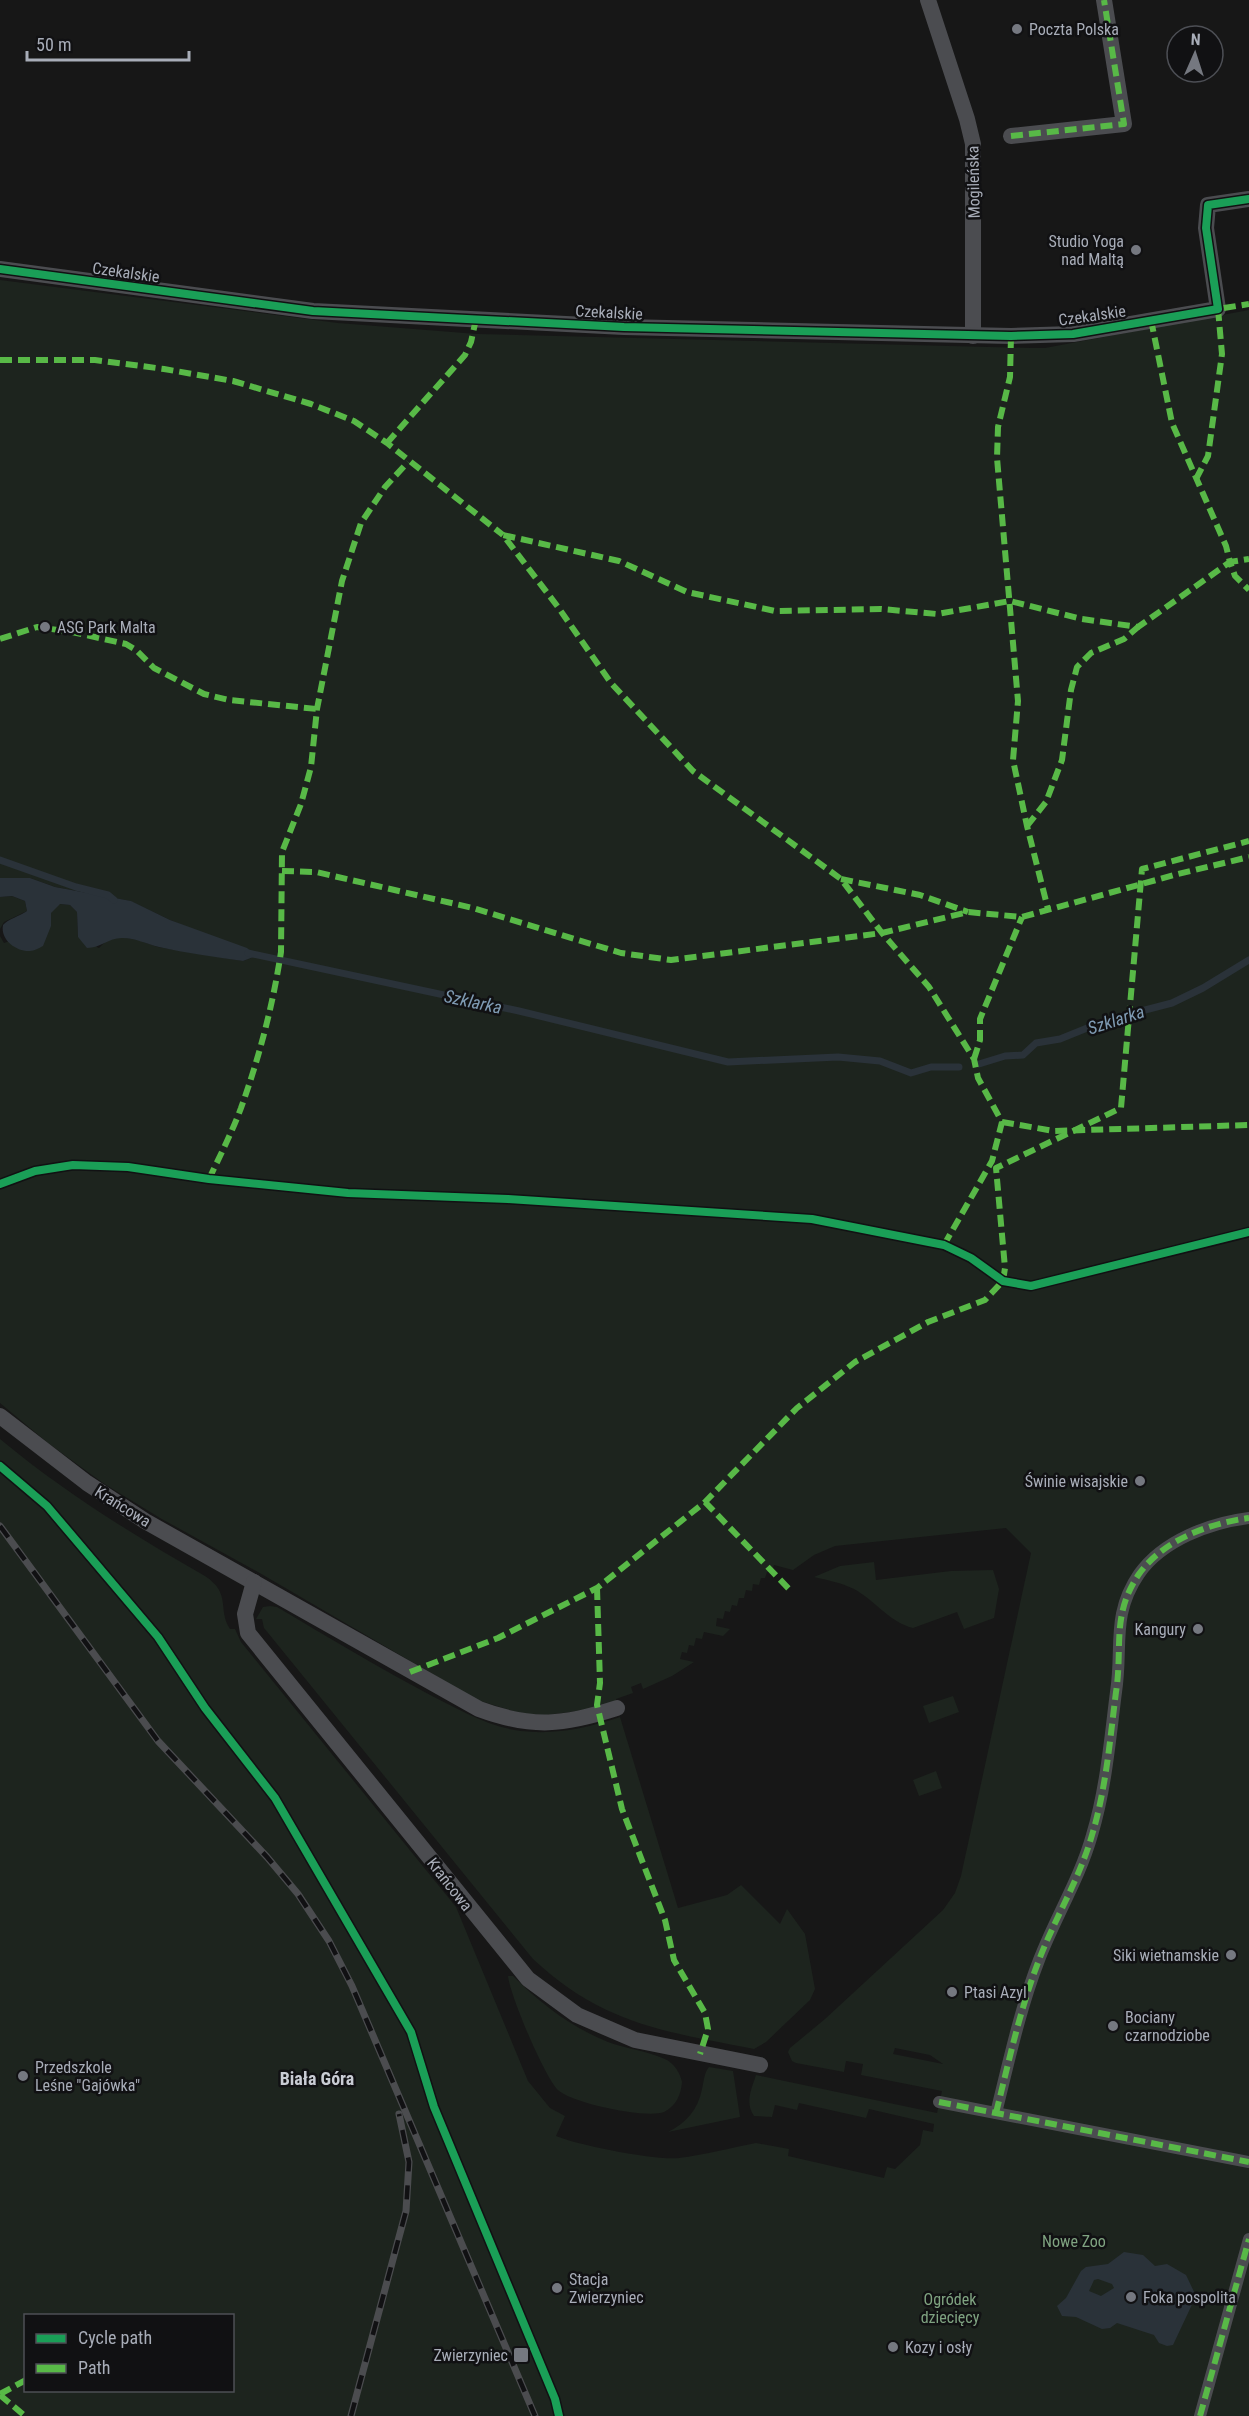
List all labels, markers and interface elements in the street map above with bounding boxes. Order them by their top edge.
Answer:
place label: Poczta Polska [1029,20,1119,39]
marker: Poczta Polska [1010,22,1024,36]
scale bar [27,24,189,62]
north arrow [1165,24,1225,84]
text: N [1190,30,1201,49]
text: 50 m [36,34,71,55]
street label: Mogileńska [963,145,984,219]
place label: Studio Yoga nad Maltą [1048,232,1124,269]
marker: Studio Yoga nad Maltą [1129,243,1143,257]
street label: Czekalskie [91,258,161,287]
street label: Czekalskie [575,301,643,324]
street label: Czekalskie [1057,301,1127,330]
place label: ASG Park Malta [57,618,156,637]
marker: ASG Park Malta [38,620,52,634]
water label: Szklarka [442,985,504,1018]
water label: Szklarka [1085,1000,1147,1039]
place label: Świnie wisajskie [1025,1472,1128,1491]
marker: Świnie wisajskie [1133,1474,1147,1488]
street label: Krańcowa [91,1482,154,1531]
place label: Kangury [1135,1620,1186,1639]
marker: Kangury [1191,1622,1205,1636]
street label: Krańcowa [423,1854,476,1915]
place label: Siki wietnamskie [1113,1946,1219,1965]
marker: Siki wietnamskie [1224,1948,1238,1962]
place label: Ptasi Azyl [964,1983,1027,2002]
marker: Ptasi Azyl [945,1985,959,1999]
place label: Bociany czarnodziobe [1125,2008,1210,2045]
marker: Bociany czarnodziobe [1106,2019,1120,2033]
place label: Przedszkole Leśne "Gajówka" [35,2058,140,2095]
district label: Biała Góra [280,2068,354,2089]
marker: Przedszkole Leśne "Gajówka" [16,2069,30,2083]
park label: Nowe Zoo [1042,2232,1106,2251]
place label: Stacja Zwierzyniec [569,2270,644,2307]
marker: Stacja Zwierzyniec [550,2281,564,2295]
place label: Foka pospolita [1143,2288,1236,2307]
park label: Ogródek dziecięcy [921,2290,980,2327]
marker: Foka pospolita [1124,2290,1138,2304]
legend [24,2314,234,2392]
text: Cycle path [78,2327,152,2348]
place label: Kozy i osły [905,2338,972,2357]
marker: Kozy i osły [886,2340,900,2354]
place label: Zwierzyniec [433,2346,508,2365]
marker: Zwierzyniec [512,2346,530,2364]
text: Path [78,2357,111,2378]

